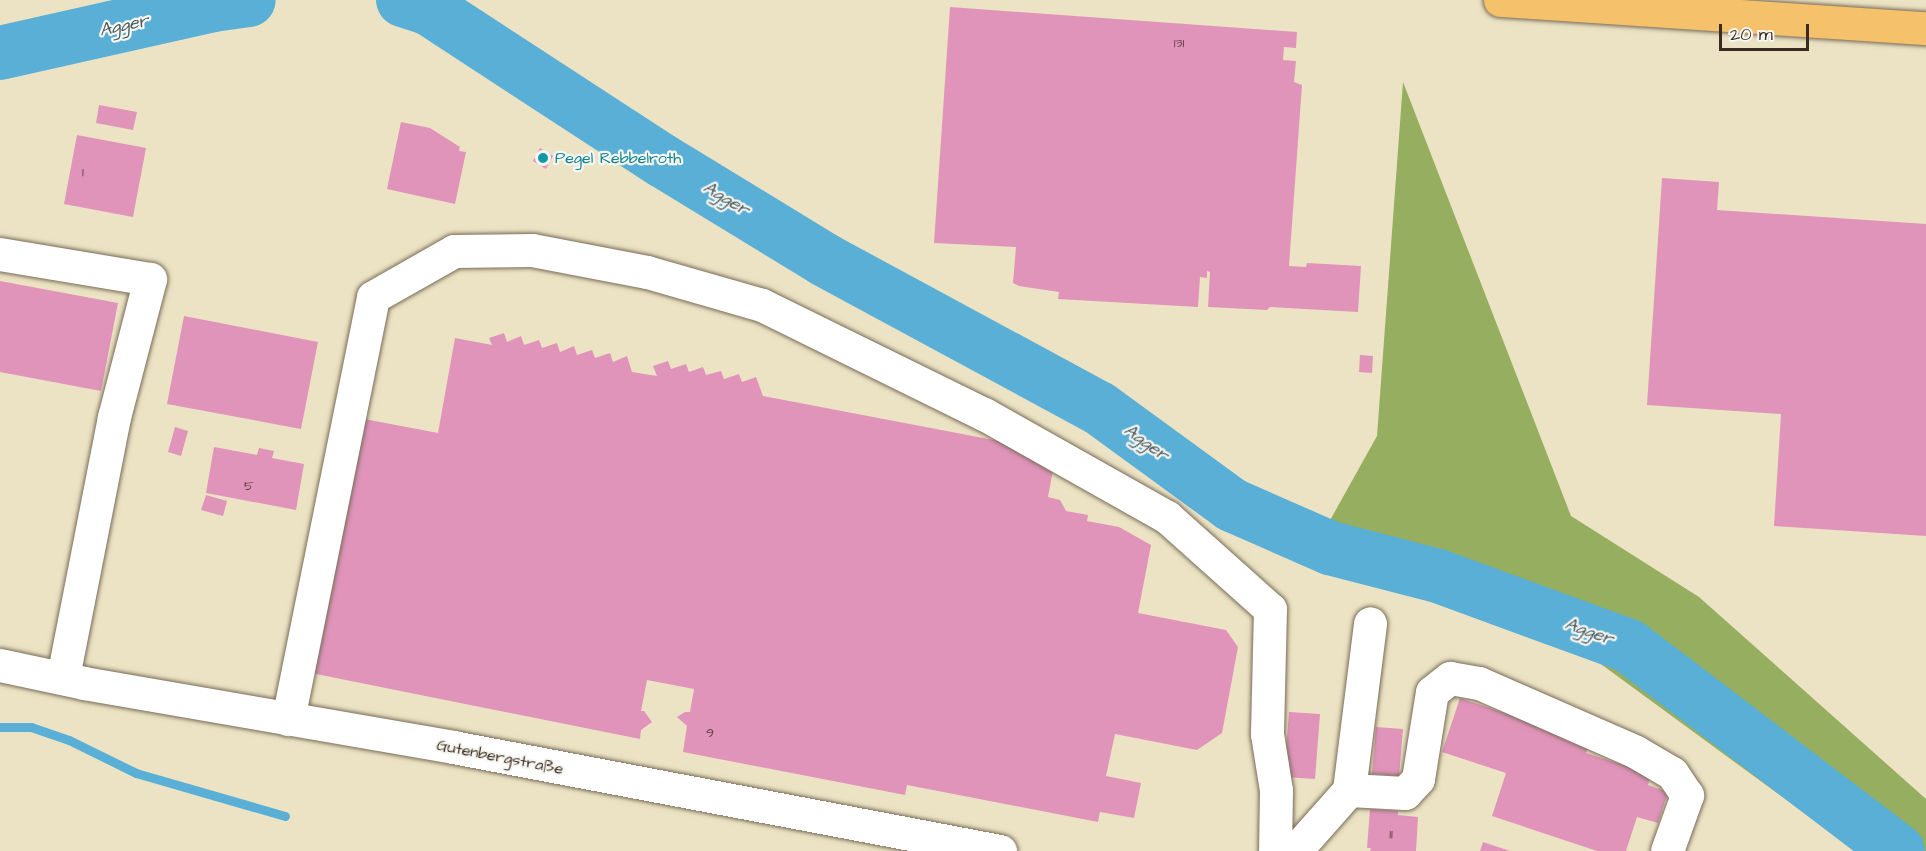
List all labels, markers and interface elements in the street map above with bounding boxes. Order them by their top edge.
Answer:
water label: Agger [97,10,151,42]
scale bar [1722,12,1812,50]
text: 20 m [1730,22,1773,47]
house number: 131 [1174,35,1184,51]
place label: Pegel Rebbelroth [555,148,681,168]
marker: Pegel Rebbelroth [536,151,550,165]
house number: 1 [82,164,84,180]
water label: Agger [699,177,753,221]
water label: Agger [1120,420,1172,466]
house number: 5 [244,478,254,494]
water label: Agger [1562,613,1616,651]
house number: 9 [706,725,714,741]
street label: Gutenbergstraße [435,735,565,779]
house number: 11 [1389,826,1393,842]

